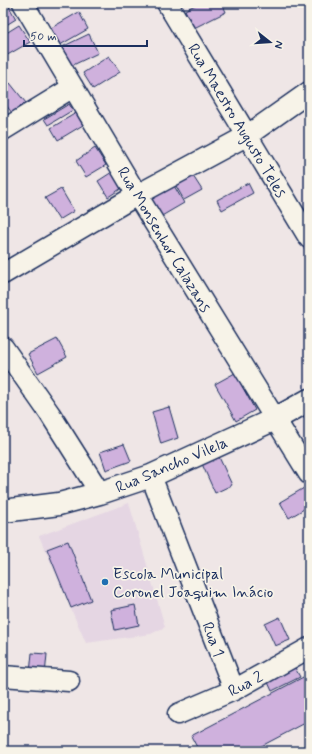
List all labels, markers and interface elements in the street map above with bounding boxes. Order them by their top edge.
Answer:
scale bar [24,22,147,48]
north arrow [250,22,290,62]
text: 50 m [30,29,57,45]
text: N [271,39,286,50]
street label: Rua Maestro Augusto Teles [182,40,291,202]
street label: Rua Monsenhor Calazans [112,163,216,317]
street label: Rua Sancho Vilela [112,432,231,498]
place label: Escola Municipal Coronel Joaquim Inácio [113,564,273,603]
marker: Escola Municipal Coronel Joaquim Inácio [100,577,110,587]
street label: Rua 1 [196,619,229,660]
street label: Rua 2 [225,667,267,702]

